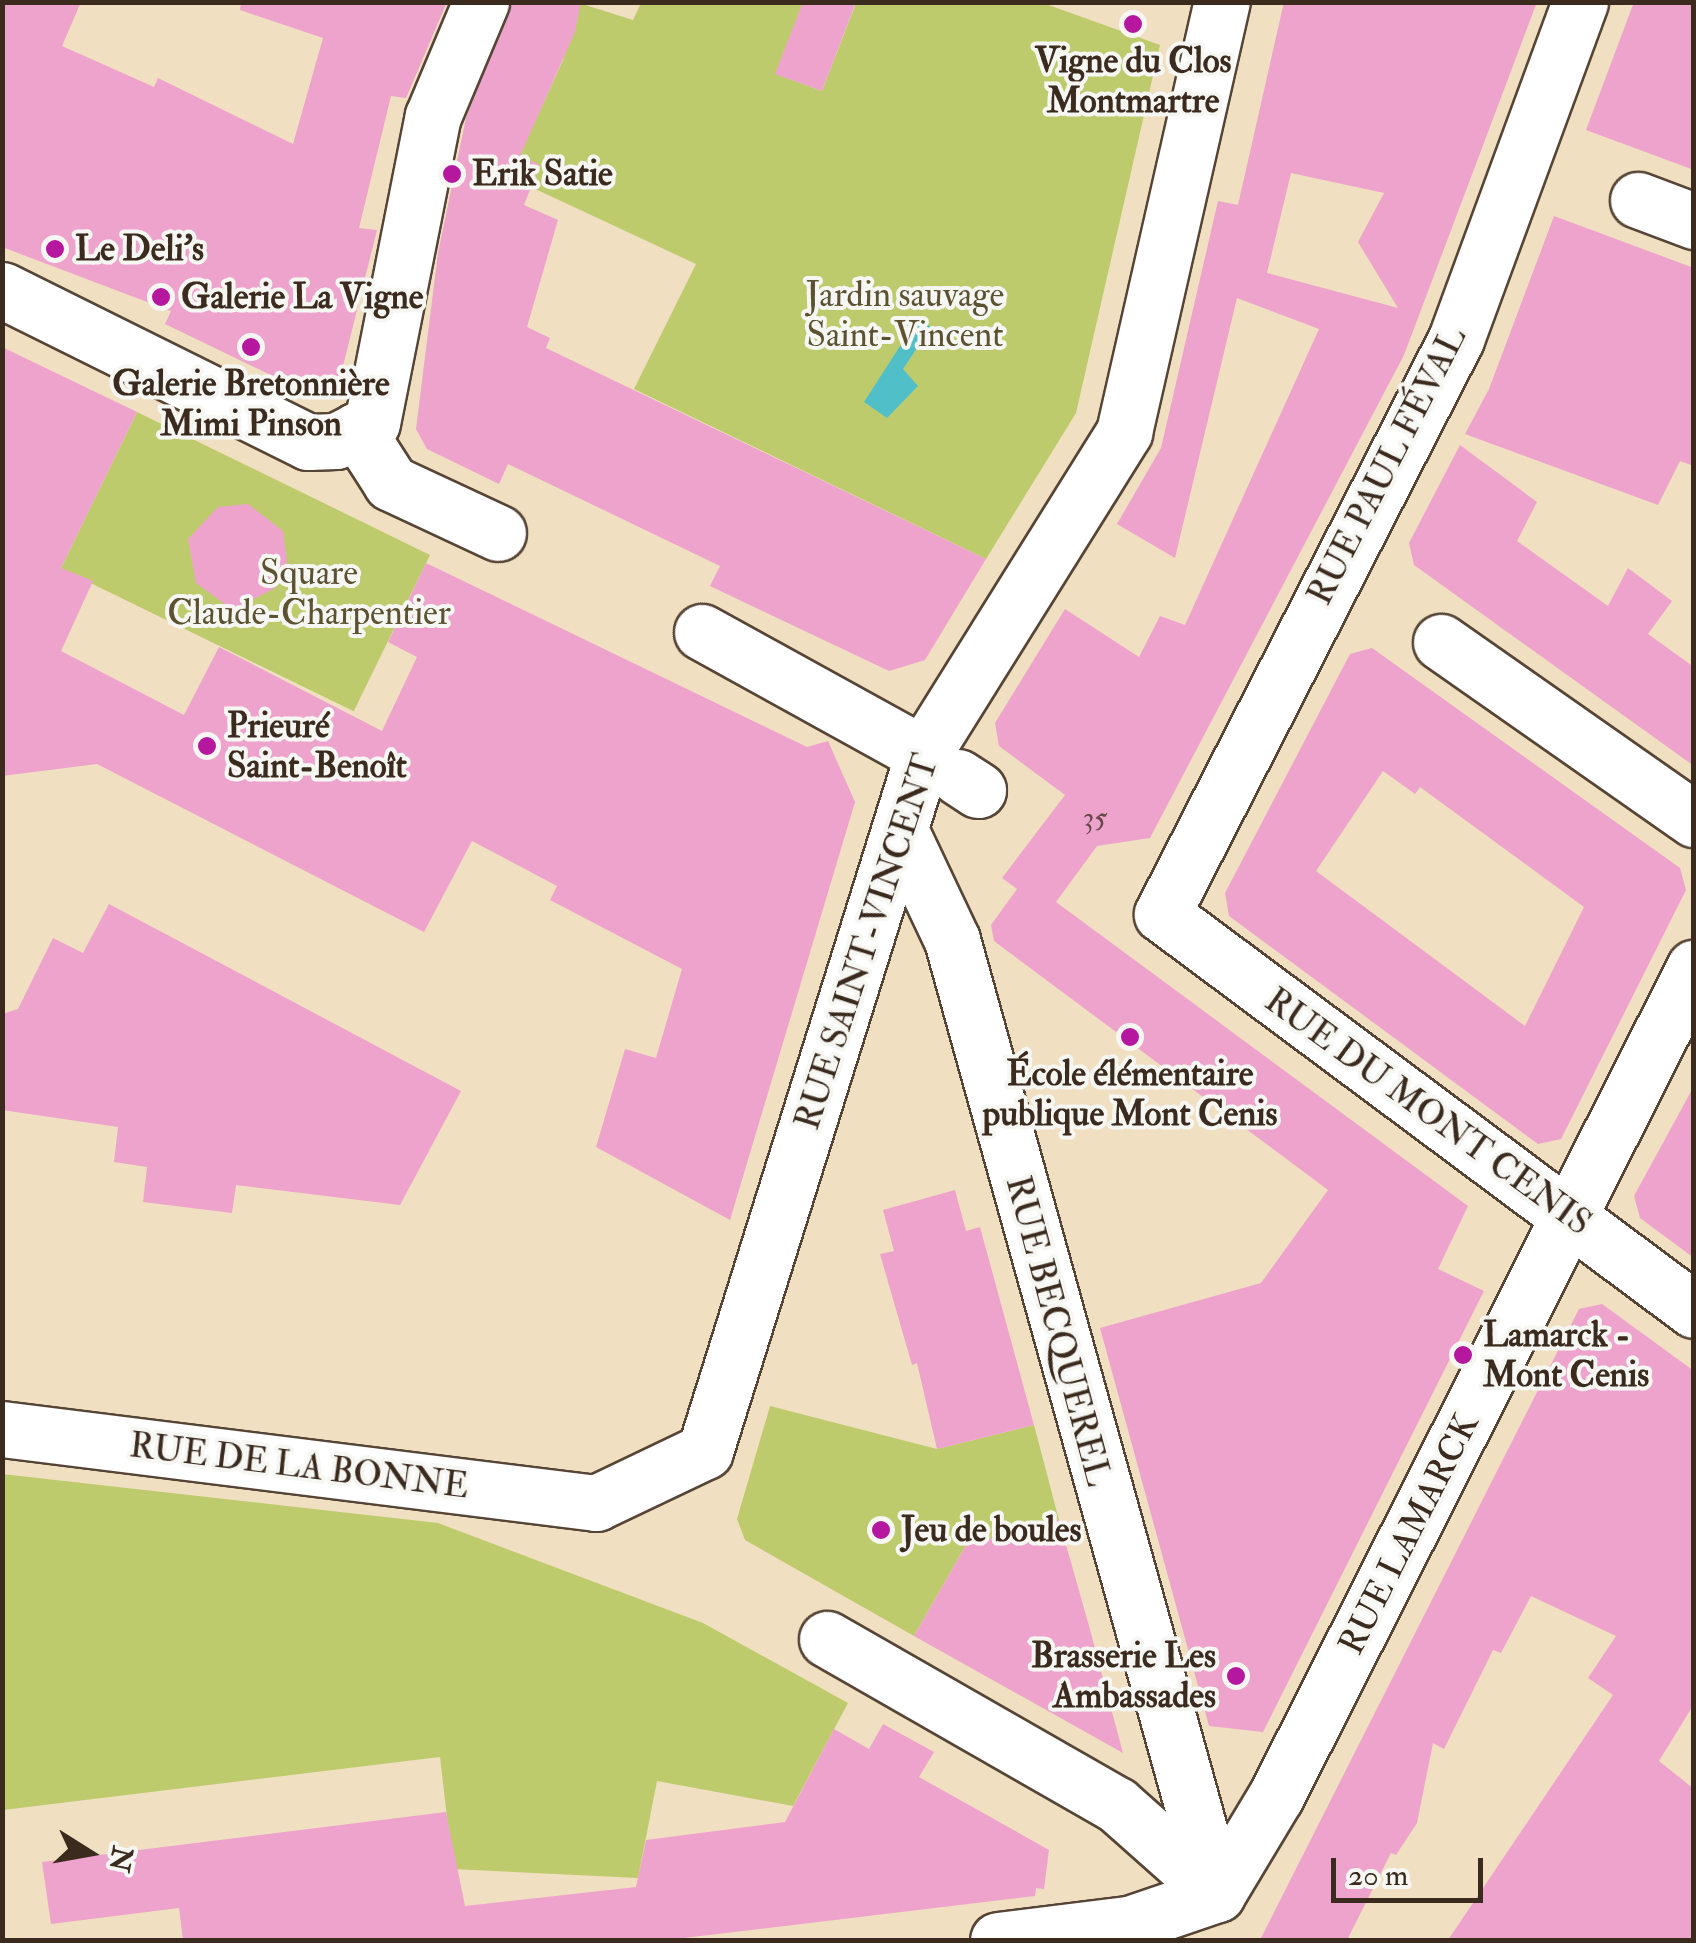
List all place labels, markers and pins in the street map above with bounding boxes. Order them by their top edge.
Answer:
marker: Vigne du Clos Montmartre [1122,13,1144,35]
place label: Vigne du Clos Montmartre [1034,40,1232,122]
place label: Erik Satie [472,153,613,195]
marker: Erik Satie [441,163,463,185]
place label: Le Deli's [75,228,204,270]
marker: Le Deli's [44,238,66,260]
place label: Galerie La Vigne [181,276,423,318]
marker: Galerie La Vigne [150,286,172,308]
marker: Galerie Bretonnière Mimi Pinson [240,336,262,358]
place label: Galerie Bretonnière Mimi Pinson [112,363,390,445]
place label: Prieuré Saint-Benoît [227,705,407,787]
marker: Prieuré Saint-Benoît [196,735,218,757]
marker: École élémentaire publique Mont Cenis [1119,1026,1141,1048]
place label: École élémentaire publique Mont Cenis [982,1053,1278,1135]
place label: Lamarck - Mont Cenis [1483,1314,1649,1396]
marker: Lamarck - Mont Cenis [1452,1344,1474,1366]
place label: Jeu de boules [901,1509,1081,1551]
marker: Jeu de boules [870,1519,892,1541]
place label: Brasserie Les Ambassades [1031,1635,1216,1717]
marker: Brasserie Les Ambassades [1225,1665,1247,1687]

